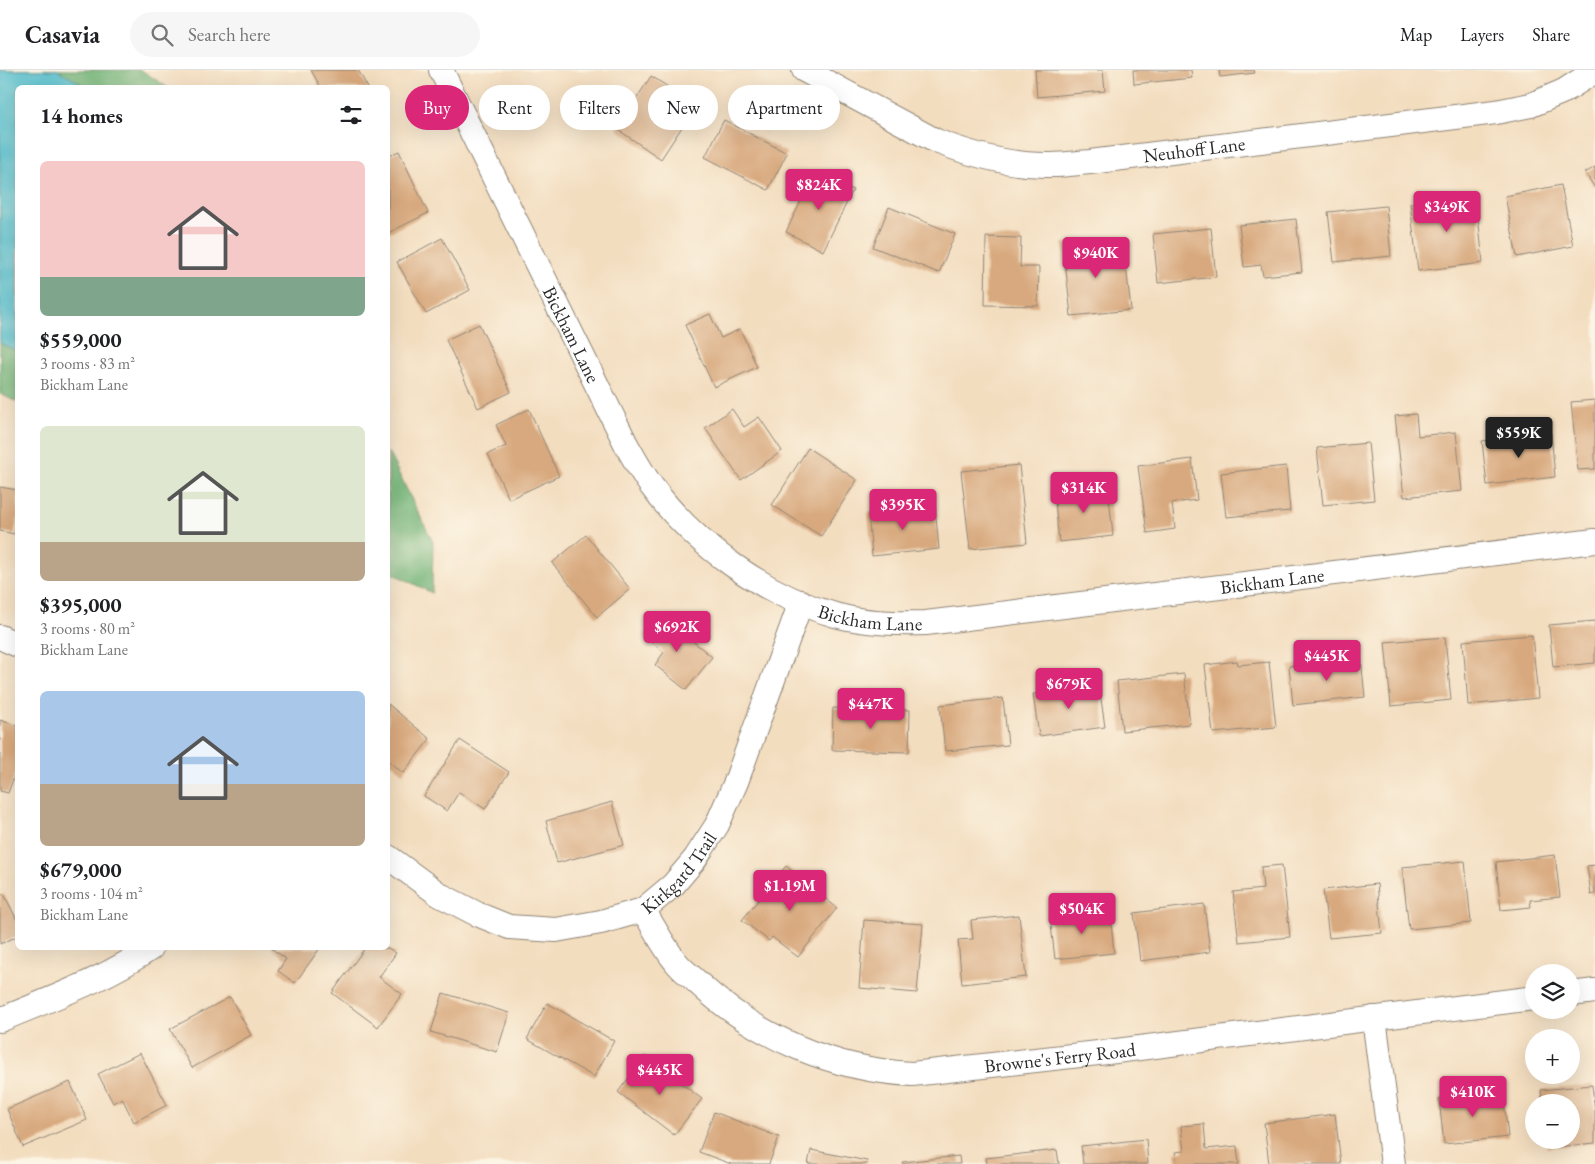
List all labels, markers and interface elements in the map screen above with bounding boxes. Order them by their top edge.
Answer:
search box [130,12,480,57]
text: Casavia [25,19,100,50]
icon: search [148,21,176,49]
text: Search here [188,22,270,47]
text: Map [1400,23,1432,46]
text: Layers [1460,23,1504,46]
text: Share [1532,23,1570,46]
chip: Buy [405,85,469,130]
chip: Rent [479,85,550,130]
chip: Filters [560,85,638,130]
chip: New [648,85,718,130]
chip: Apartment [728,85,840,130]
icon: filters [337,101,365,129]
text: 14 homes [40,102,123,129]
street label: Neuhoff Lane [1142,131,1246,168]
pin: $824K [784,168,854,211]
text: $824K [797,174,841,195]
pin: $349K [1412,190,1482,233]
icon: home [158,193,248,283]
text: $349K [1425,196,1469,217]
pin: $940K [1061,236,1131,279]
text: $940K [1074,242,1118,263]
street label: Bickham Lane [537,282,606,387]
text: $559,000 [40,326,122,353]
text: 3 rooms · 83 m² [40,353,135,374]
text: Bickham Lane [40,374,128,395]
pin: $559K [1484,416,1554,459]
text: $559K [1497,422,1541,443]
icon: home [158,458,248,548]
pin: $314K [1049,472,1119,514]
text: $314K [1062,477,1106,498]
pin: $395K [868,488,938,531]
text: $395K [881,494,925,515]
street label: Bickham Lane [1219,562,1326,599]
text: $395,000 [40,591,122,618]
street label: Bickham Lane [815,598,922,636]
pin: $692K [642,610,712,653]
text: $692K [655,616,699,637]
text: 3 rooms · 80 m² [40,618,135,639]
text: Bickham Lane [40,639,128,660]
pin: $445K [1292,640,1362,682]
text: $445K [1305,645,1349,666]
pin: $679K [1034,668,1104,710]
text: $679K [1047,673,1091,694]
pin: $447K [836,688,906,730]
text: $447K [849,693,893,714]
icon: home [158,723,248,813]
street label: Kirkgard Trail [636,827,722,919]
text: $679,000 [40,856,122,883]
pin: $1.19M [749,870,831,912]
text: $1.19M [764,875,816,896]
text: 3 rooms · 104 m² [40,883,143,904]
pin: $504K [1047,892,1117,935]
text: $504K [1060,898,1104,919]
text: Bickham Lane [40,904,128,925]
map controls [1525,964,1580,1149]
button: layers [1525,964,1580,1019]
button: + [1525,1029,1580,1084]
street label: Browne's Ferry Road [983,1036,1137,1078]
pin: $445K [625,1054,695,1096]
text: $445K [638,1059,682,1080]
pin: $410K [1438,1076,1508,1118]
text: $410K [1451,1081,1495,1102]
button: − [1525,1094,1580,1149]

